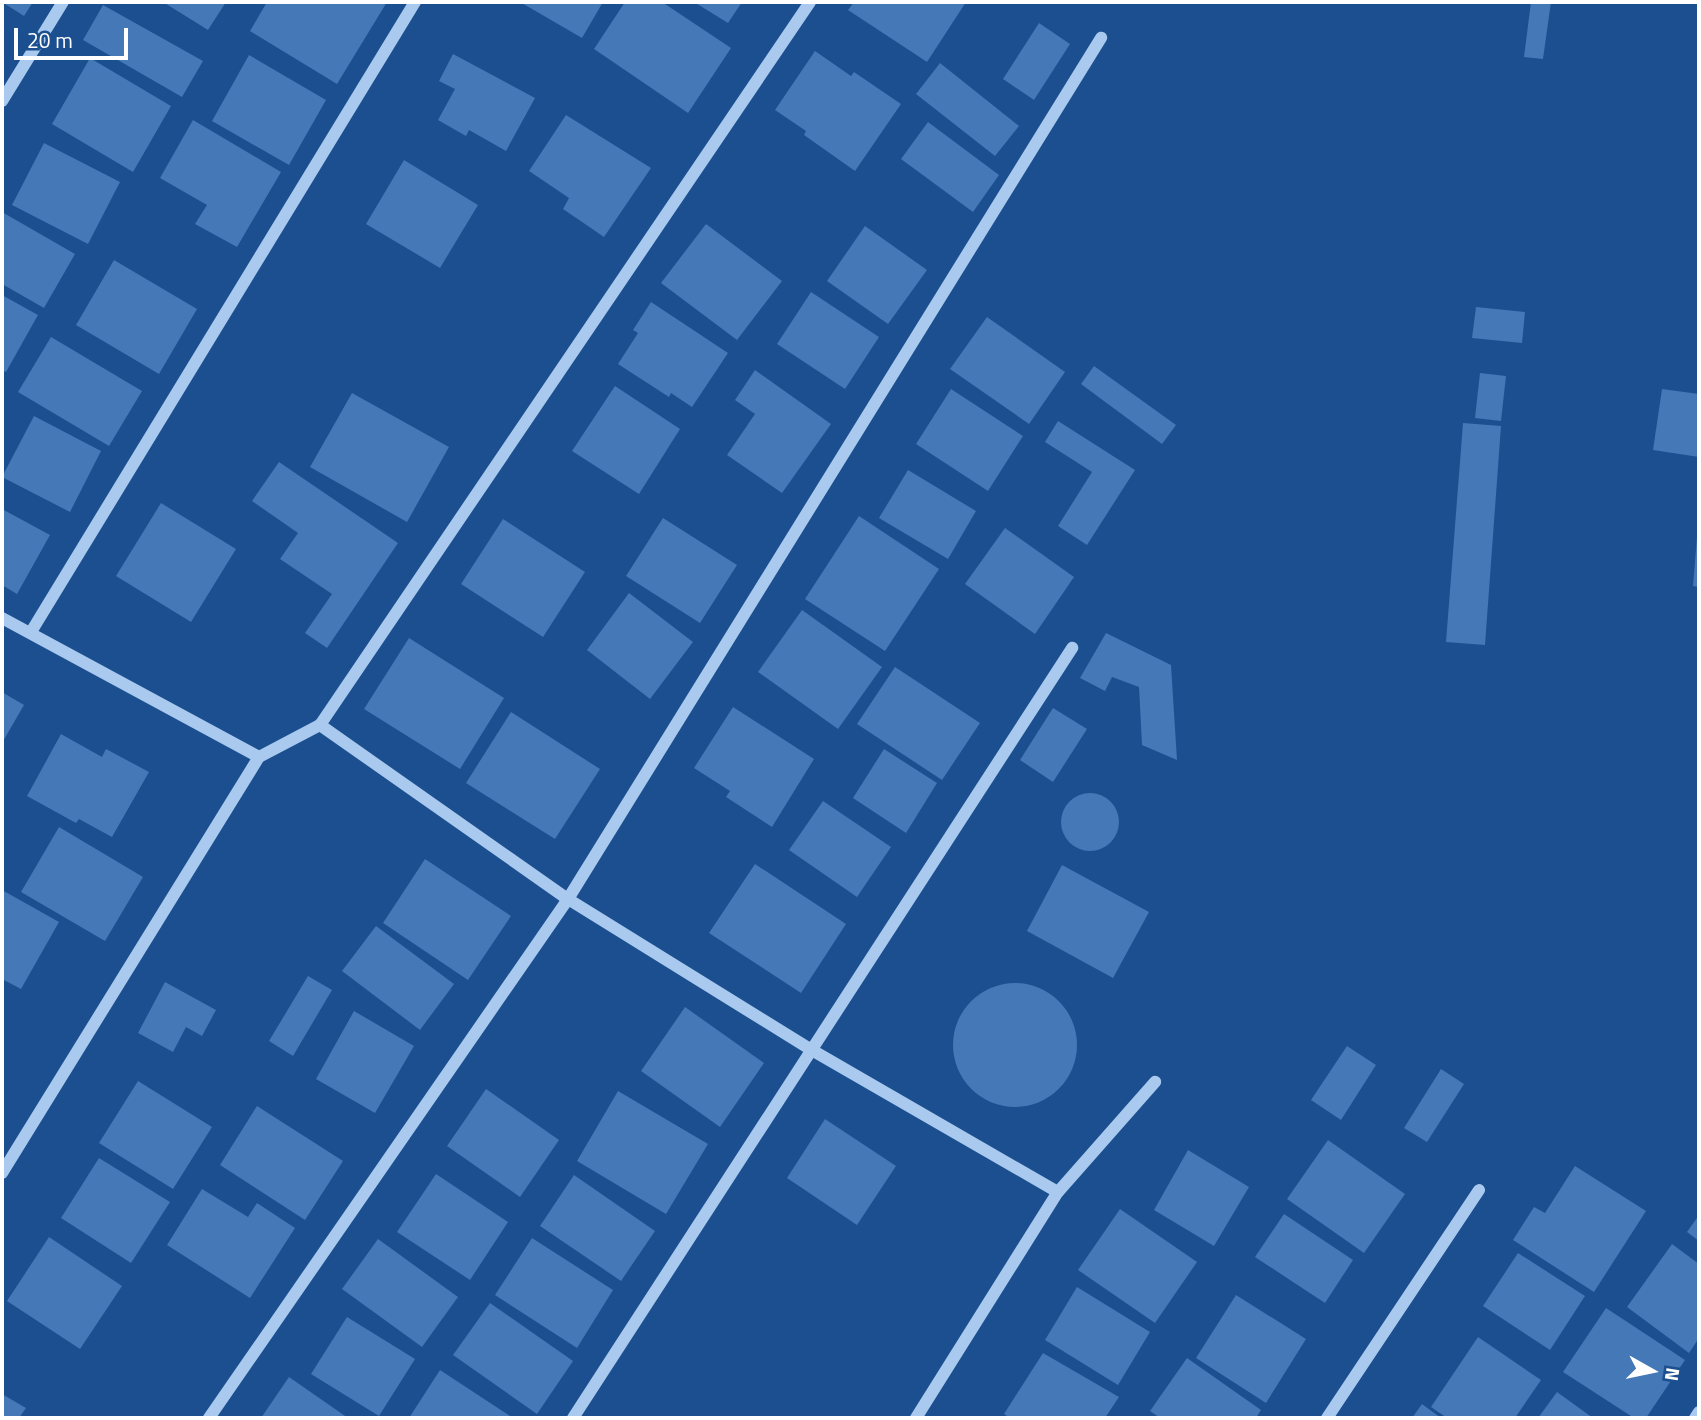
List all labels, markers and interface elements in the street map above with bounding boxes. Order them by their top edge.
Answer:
scale bar [18,14,131,58]
text: 20 m [27,24,73,56]
north arrow [1617,1336,1687,1406]
text: N [1658,1366,1689,1383]

